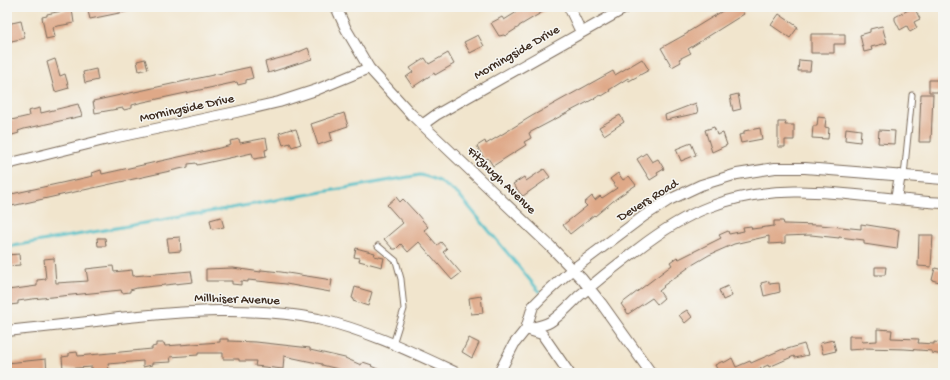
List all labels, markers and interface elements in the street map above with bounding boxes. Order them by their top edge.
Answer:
street label: Morningside Drive [472,22,563,84]
street label: Morningside Drive [138,92,236,126]
street label: Fitzhugh Avenue [463,144,539,218]
street label: Devers Road [614,176,682,226]
street label: Millhiser Avenue [194,291,280,309]

